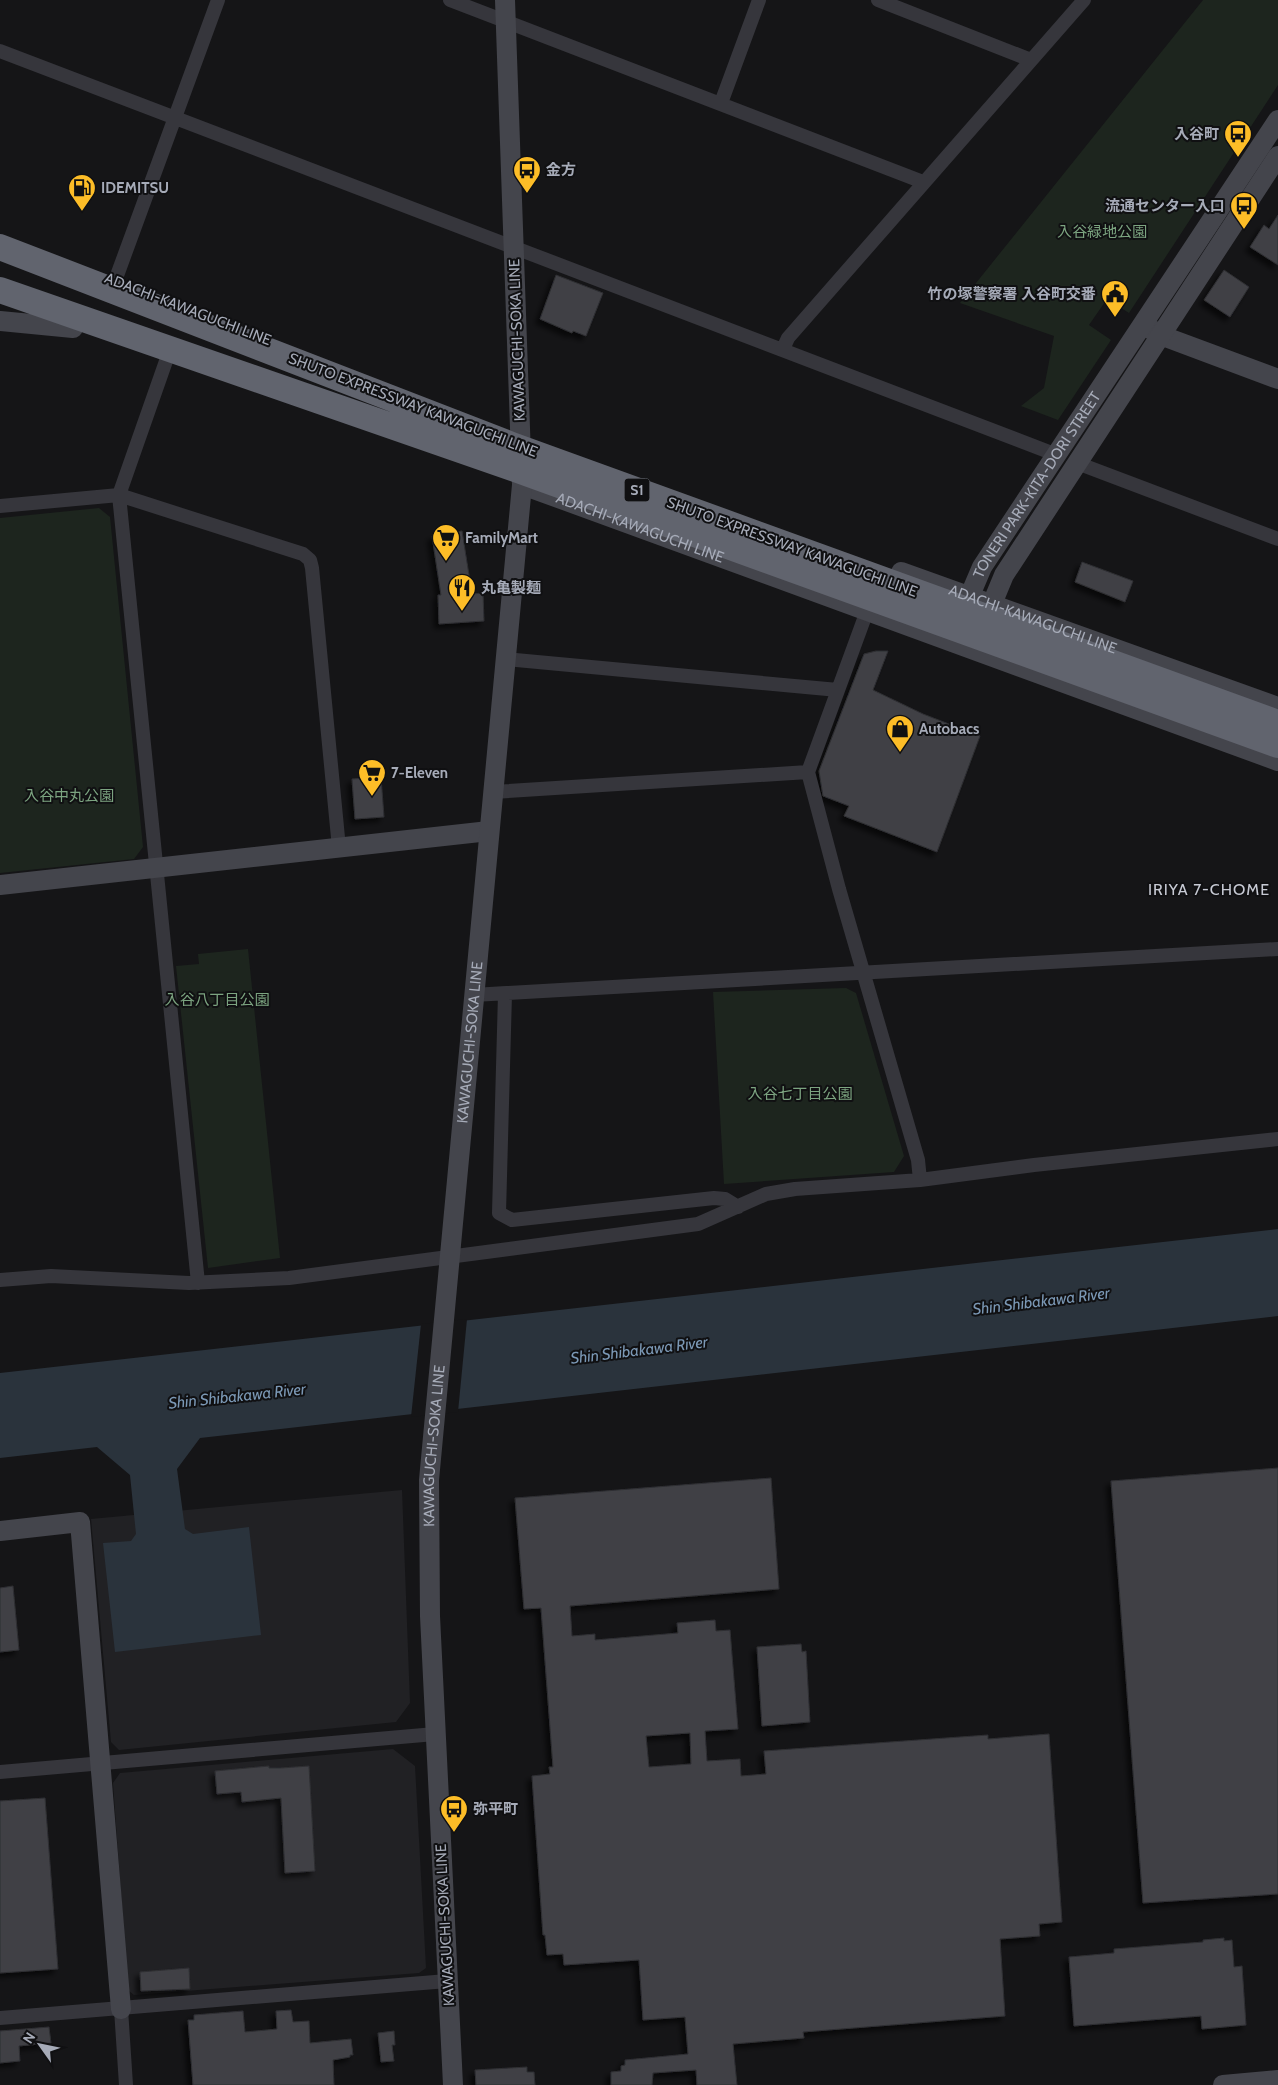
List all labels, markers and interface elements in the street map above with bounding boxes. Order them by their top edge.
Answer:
bus stop icon: 入谷町 [1223,119,1253,158]
place label: 入谷町 [1174,125,1219,143]
bus stop icon: 金方 [512,155,542,194]
place label: 金方 [546,161,576,179]
fuel station icon: IDEMITSU [67,173,97,212]
place label: IDEMITSU [101,179,169,197]
bus stop icon: 流通センター入口 [1229,191,1259,230]
place label: 流通センター入口 [1105,197,1225,215]
park label: 入谷緑地公園 [1057,223,1147,241]
street label: KAWAGUCHI-SOKA LINE [505,259,529,421]
street label: ADACHI-KAWAGUCHI LINE [102,269,274,349]
public building icon: 竹の塚警察署 入谷町交番 [1100,279,1130,318]
place label: 竹の塚警察署 入谷町交番 [928,285,1096,303]
street label: SHUTO EXPRESSWAY KAWAGUCHI LINE [286,349,540,461]
street label: TONERI PARK-KITA-DORI STREET [969,388,1105,581]
road number: S1 [624,478,650,502]
street label: ADACHI-KAWAGUCHI LINE [554,489,726,567]
street label: SHUTO EXPRESSWAY KAWAGUCHI LINE [664,493,920,601]
supermarket icon: FamilyMart [431,523,461,562]
place label: FamilyMart [465,529,538,547]
restaurant icon: 丸亀製麺 [447,573,477,612]
place label: 丸亀製麺 [481,579,541,597]
street label: ADACHI-KAWAGUCHI LINE [946,581,1119,658]
shop icon: Autobacs [885,714,915,753]
place label: Autobacs [919,720,979,738]
supermarket icon: 7-Eleven [357,758,387,797]
place label: 7-Eleven [391,764,448,782]
park label: 入谷中丸公園 [24,787,114,805]
district label: IRIYA 7-CHOME [1148,880,1270,899]
street label: KAWAGUCHI-SOKA LINE [453,961,486,1124]
park label: 入谷八丁目公園 [164,991,270,1009]
park label: 入谷七丁目公園 [747,1085,853,1103]
water label: Shin Shibakawa River [971,1283,1112,1319]
water label: Shin Shibakawa River [569,1332,710,1368]
street label: KAWAGUCHI-SOKA LINE [420,1364,449,1527]
water label: Shin Shibakawa River [167,1379,308,1413]
bus stop icon: 弥平町 [439,1794,469,1833]
place label: 弥平町 [473,1800,518,1818]
street label: KAWAGUCHI-SOKA LINE [432,1843,458,2007]
north arrow [15,2020,65,2070]
text: N [19,2029,39,2047]

